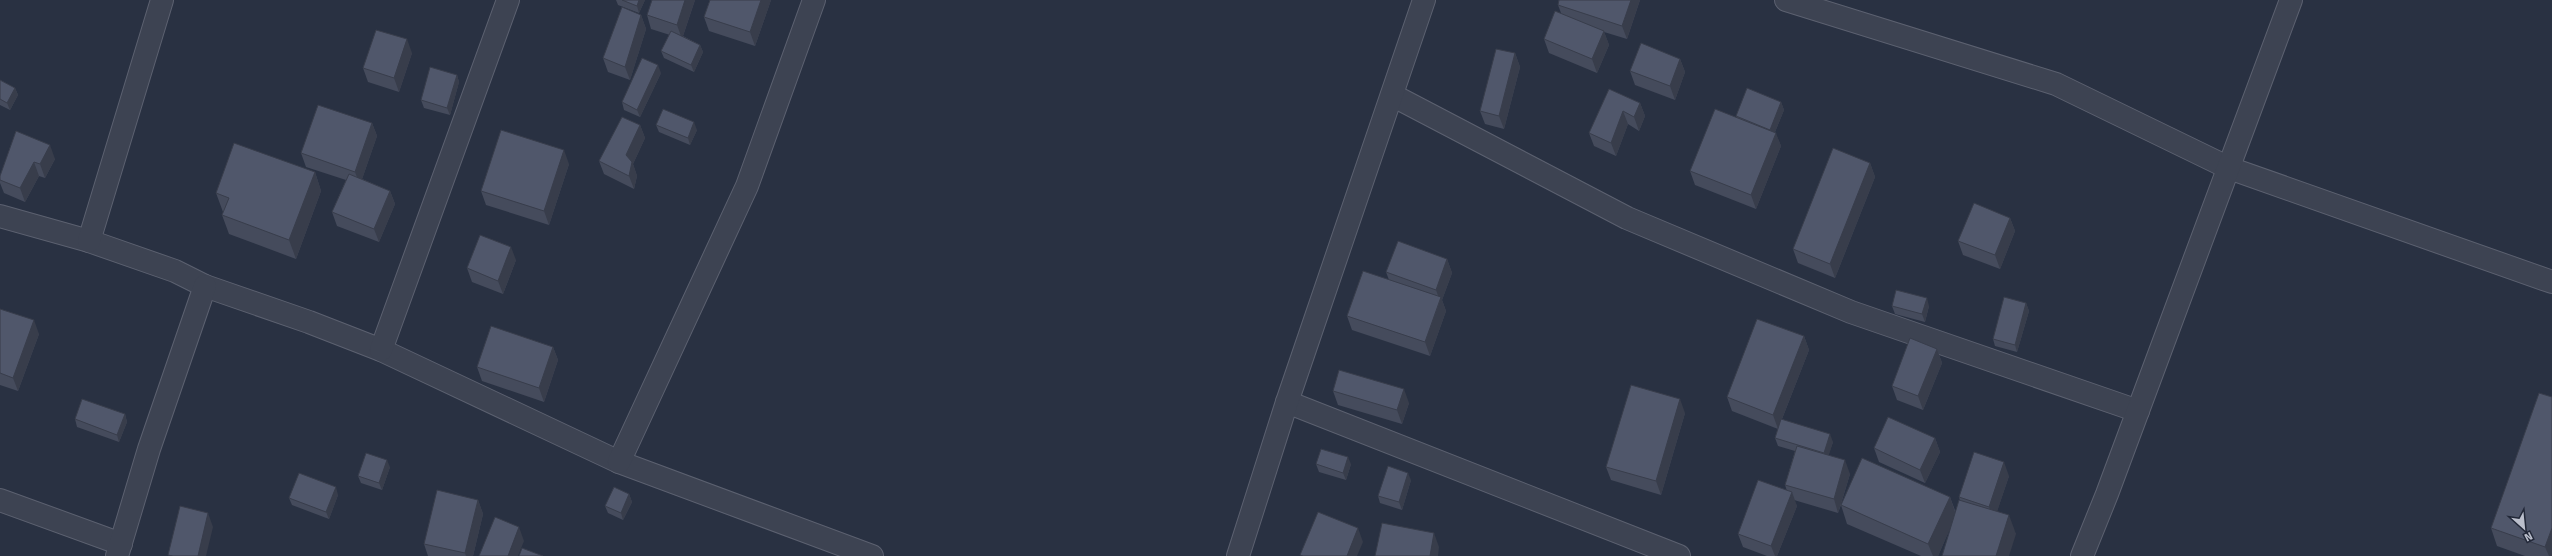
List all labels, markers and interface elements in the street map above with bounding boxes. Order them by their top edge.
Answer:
north arrow [2504,508,2544,548]
text: N [2522,529,2535,544]

